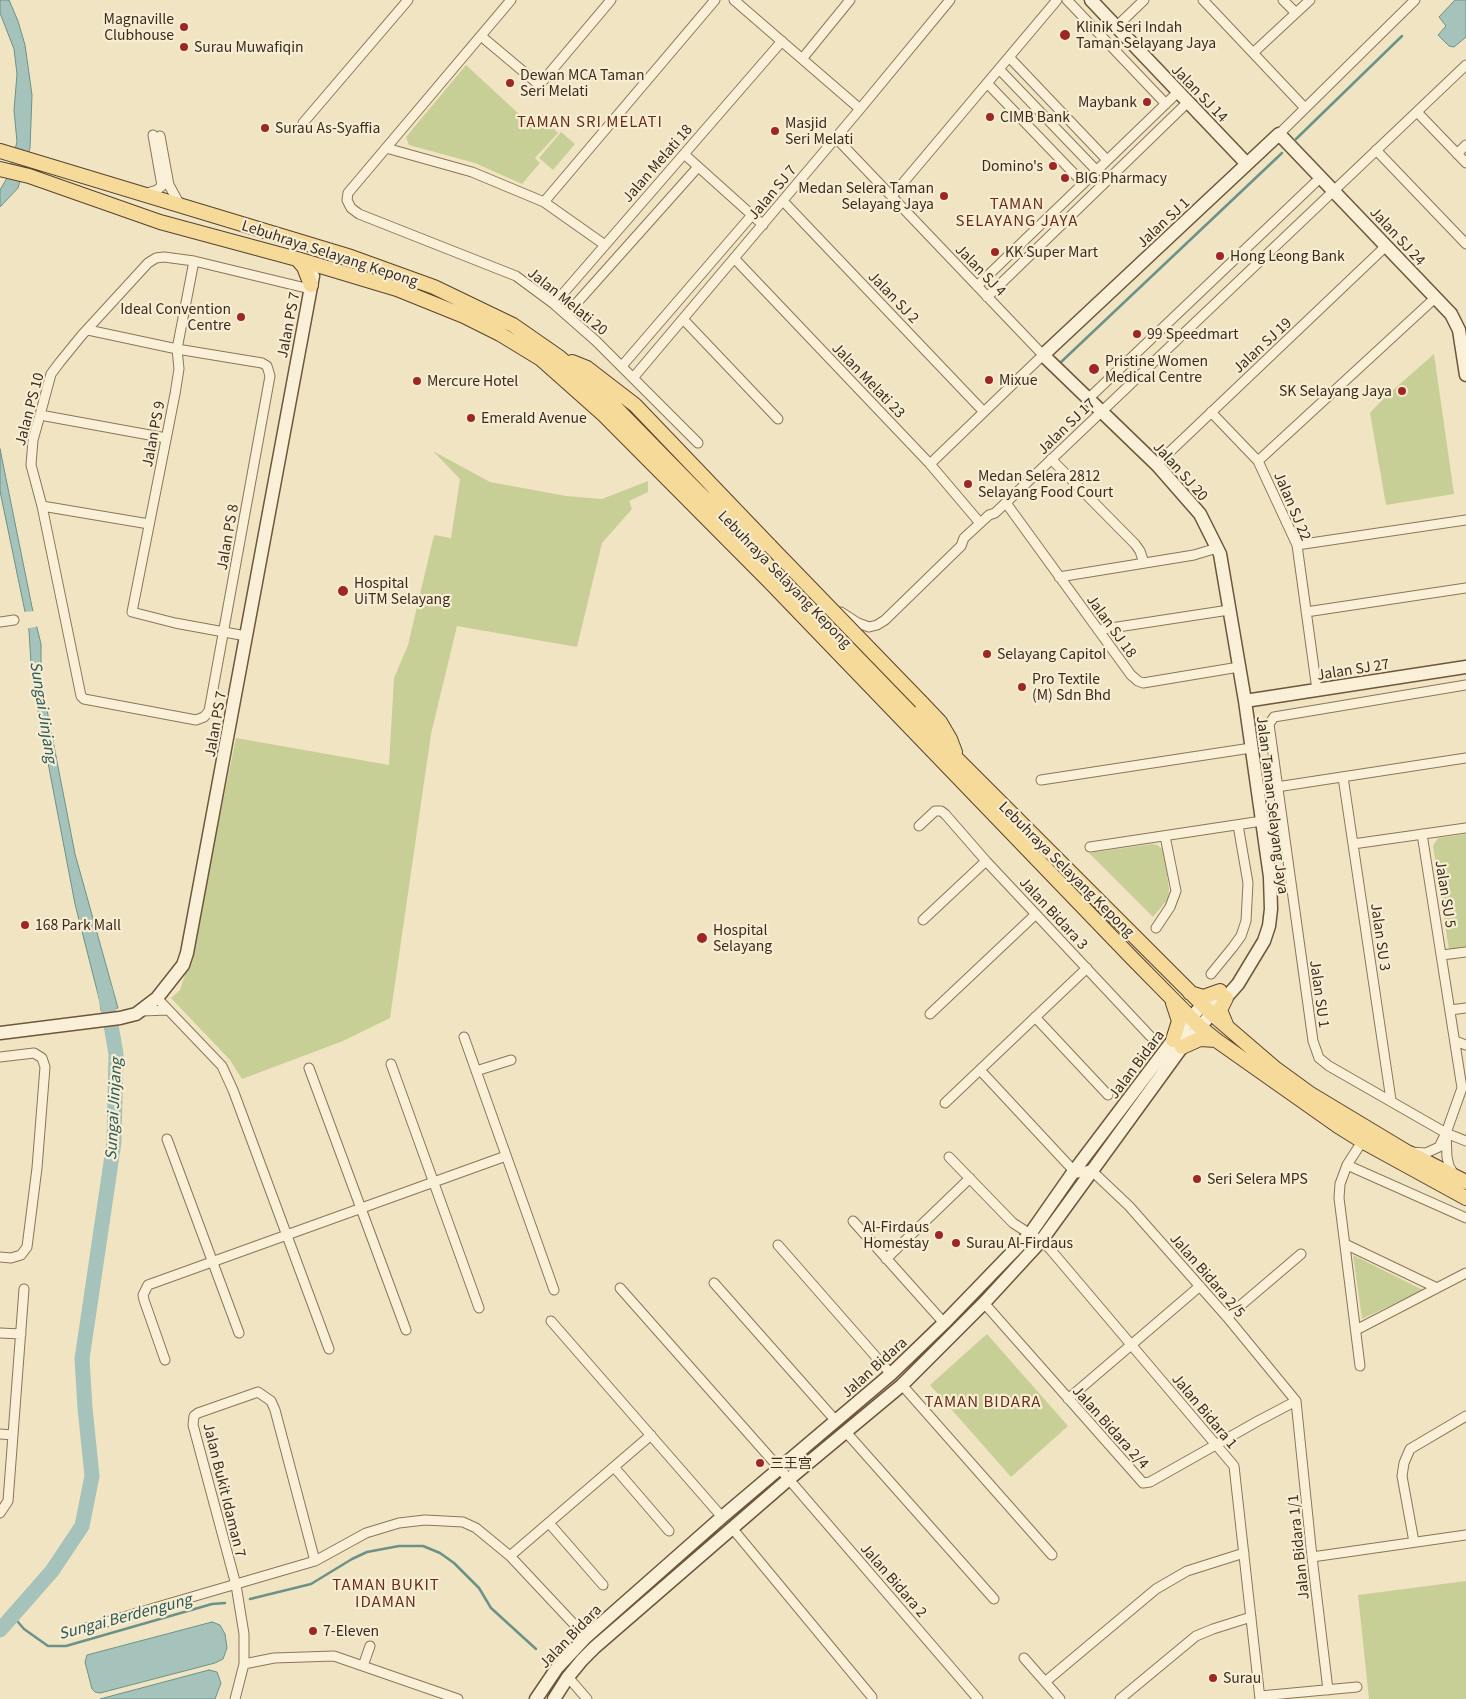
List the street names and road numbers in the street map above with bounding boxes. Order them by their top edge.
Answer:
street label: Jalan SJ 14 [1169,61,1231,125]
street label: Jalan Melati 18 [619,121,695,205]
street label: Jalan SJ 7 [745,162,799,222]
street label: Jalan SJ 1 [1133,194,1193,250]
street label: Jalan SJ 24 [1367,204,1429,268]
street label: Lebuhraya Selayang Kepong [240,217,420,289]
street label: Jalan SJ 4 [952,241,1010,299]
street label: Jalan Melati 20 [525,264,611,338]
street label: Jalan SJ 2 [865,268,923,326]
street label: Jalan PS 7 [273,291,303,359]
street label: Jalan SJ 19 [1230,314,1294,376]
street label: Jalan Melati 23 [829,339,909,421]
street label: Jalan PS 10 [11,371,47,447]
street label: Jalan SJ 17 [1034,395,1098,457]
street label: Jalan PS 9 [138,400,168,468]
street label: Jalan SJ 20 [1150,438,1212,504]
street label: Jalan SJ 22 [1271,469,1315,543]
street label: Jalan PS 8 [213,503,241,571]
street label: Lebuhraya Selayang Kepong [715,507,855,651]
street label: Jalan SJ 18 [1084,591,1140,661]
street label: Jalan SJ 27 [1316,655,1390,683]
street label: Jalan PS 7 [201,690,229,758]
street label: Jalan Taman Selayang Jaya [1254,715,1292,895]
street label: Lebuhraya Selayang Kepong [996,798,1138,940]
street label: Jalan SU 5 [1432,859,1460,929]
street label: Jalan Bidara 3 [1016,874,1092,952]
street label: Jalan SU 3 [1368,902,1394,972]
street label: Jalan SU 1 [1307,959,1333,1029]
street label: Jalan Bidara [1105,1026,1167,1102]
street label: Jalan Bidara 2/5 [1167,1230,1249,1320]
street label: Jalan Bidara [838,1334,910,1400]
street label: Jalan Bidara 1 [1169,1370,1241,1452]
street label: Jalan Bidara 2/4 [1069,1382,1153,1472]
street label: Jalan Bukit Idaman 7 [200,1421,250,1559]
street label: Jalan Bidara 1/1 [1284,1494,1312,1600]
street label: Jalan Bidara 2 [857,1540,931,1620]
street label: Jalan Bidara [536,1601,604,1671]

